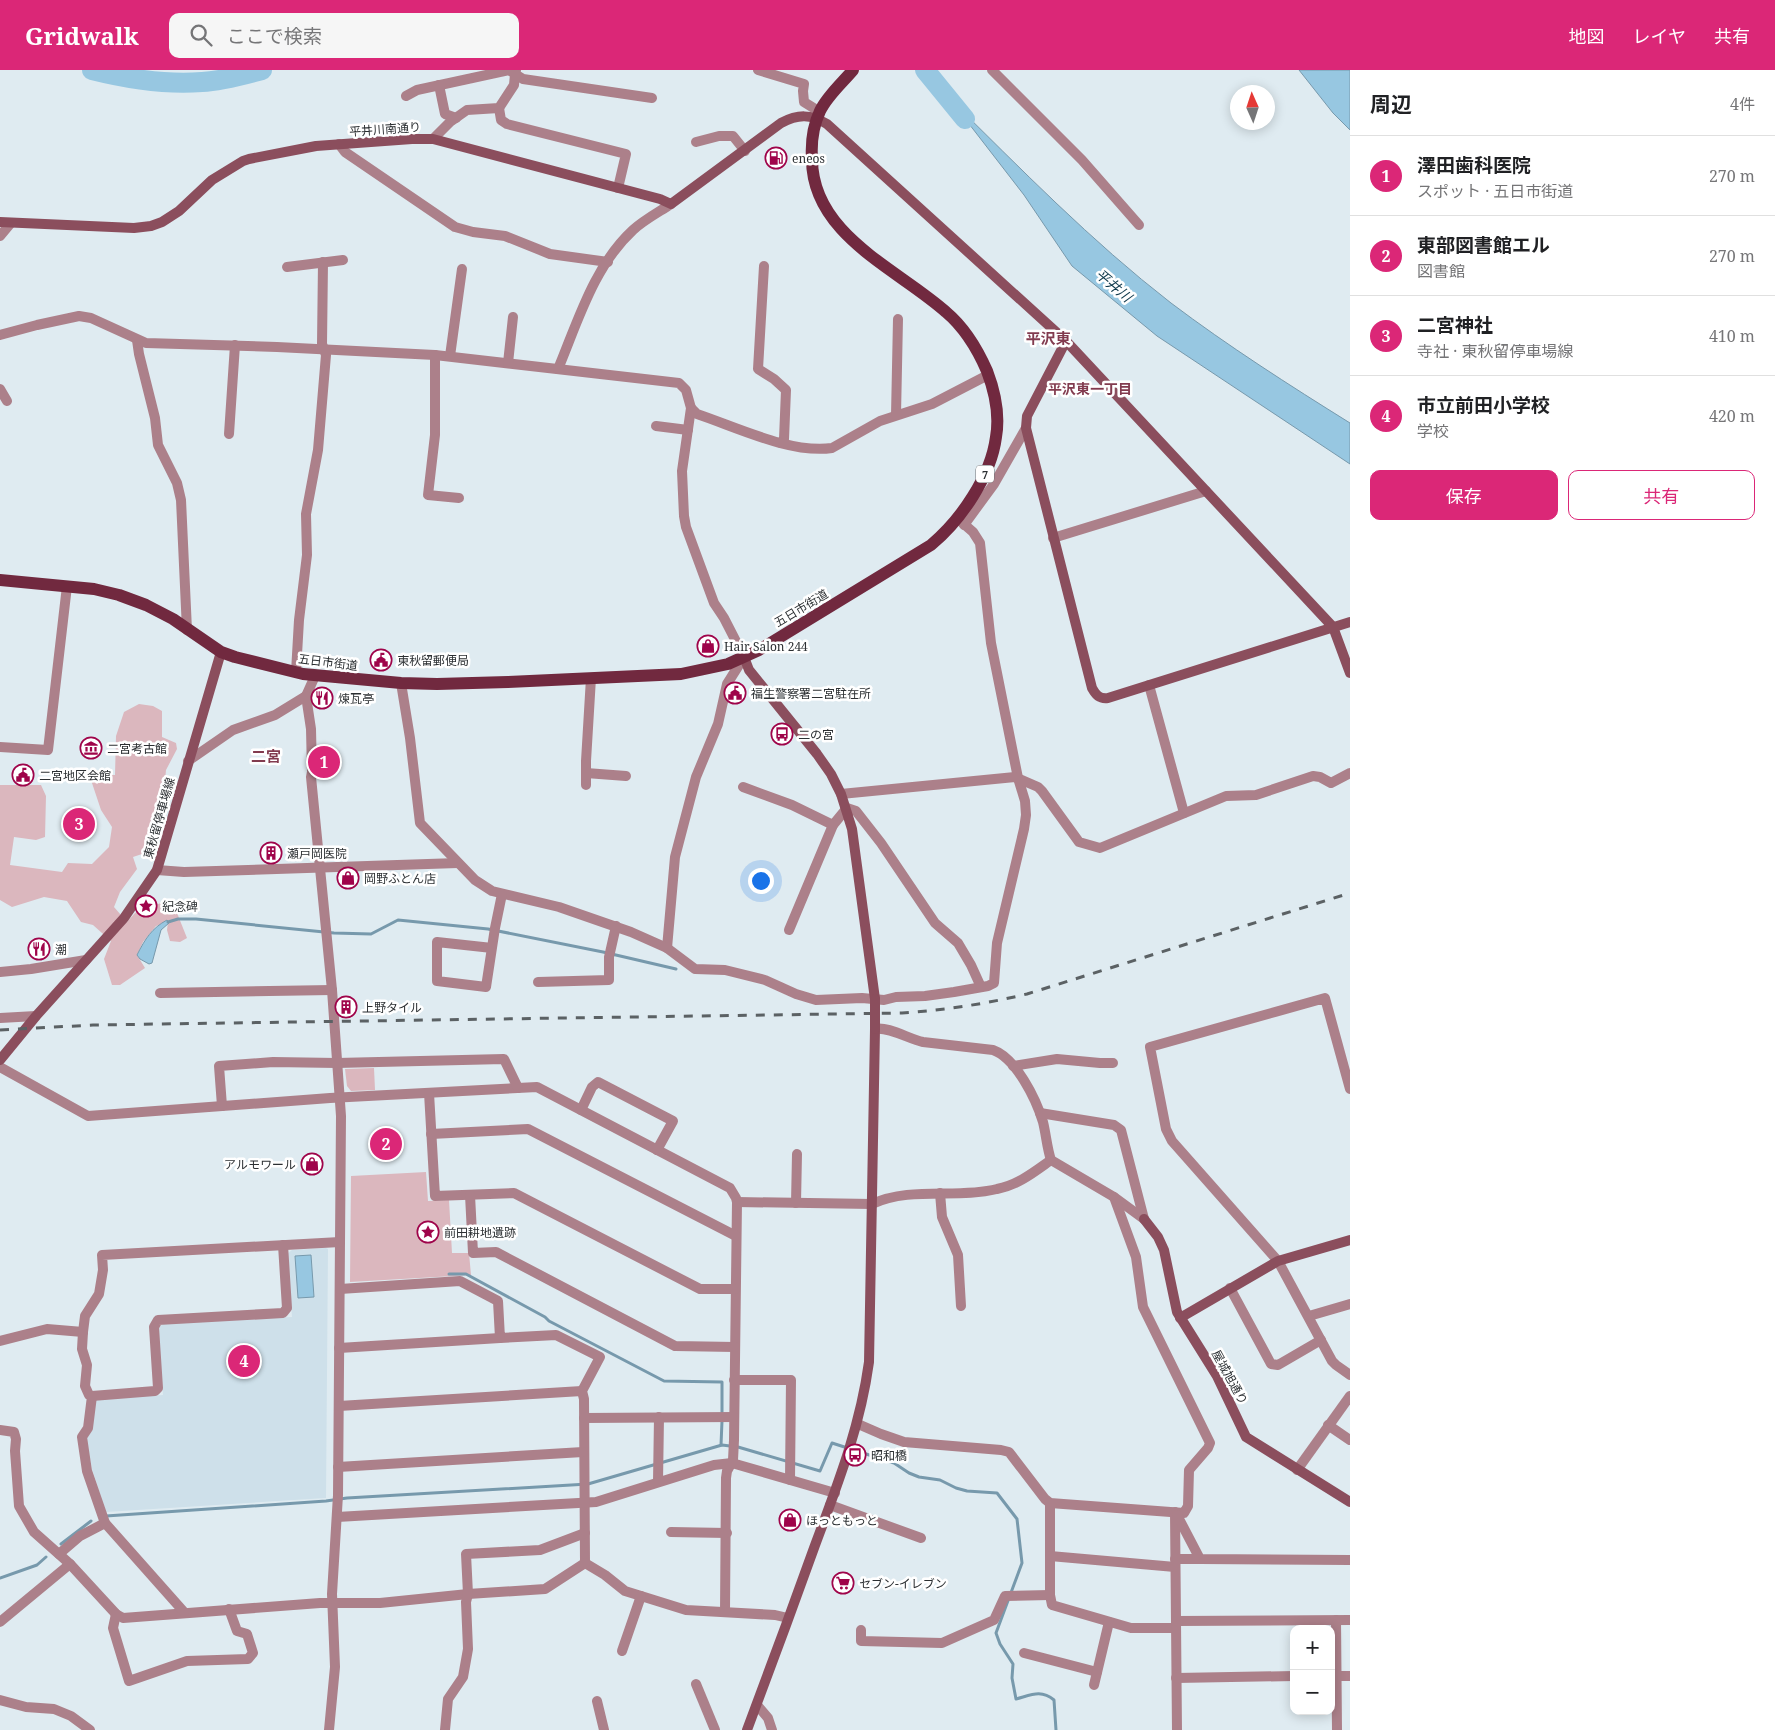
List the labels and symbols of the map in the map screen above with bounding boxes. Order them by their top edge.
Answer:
north arrow [1230,85,1275,130]
street label: 平井川南通り [348,118,422,140]
fuel station icon: eneos [764,146,788,170]
place label: eneos [792,150,825,167]
water label: 平井川 [1092,264,1138,307]
district label: 平沢東 [1025,328,1071,348]
district label: 平沢東一丁目 [1048,379,1132,398]
road number: 7 [976,466,994,482]
street label: 五日市街道 [771,585,831,631]
shop icon: Hair Salon 244 [696,634,720,658]
place label: Hair Salon 244 [724,638,808,655]
public building icon: 東秋留郵便局 [369,648,393,672]
street label: 五日市街道 [297,650,359,674]
place label: 東秋留郵便局 [397,652,469,669]
public building icon: 福生警察署二宮駐在所 [723,681,747,705]
place label: 福生警察署二宮駐在所 [751,685,871,702]
restaurant icon: 煉瓦亭 [310,686,334,710]
place label: 煉瓦亭 [338,690,374,707]
bus stop icon: 二の宮 [770,722,794,746]
place label: 二の宮 [798,726,834,743]
museum icon: 二宮考古館 [79,736,103,760]
place label: 二宮考古館 [107,740,167,757]
pin: 1 [308,743,340,781]
district label: 二宮 [251,746,281,766]
public building icon: 二宮地区会館 [11,763,35,787]
place label: 二宮地区会館 [39,767,111,784]
street label: 東秋留停車場線 [139,775,179,861]
pin: 3 [63,805,95,843]
building icon: 瀬戸岡医院 [259,841,283,865]
place label: 瀬戸岡医院 [287,845,347,862]
shop icon: 岡野ふとん店 [336,866,360,890]
your location [748,868,774,894]
place label: 岡野ふとん店 [364,870,436,887]
place icon: 紀念碑 [134,894,158,918]
place label: 紀念碑 [162,898,198,915]
restaurant icon: 潮 [27,937,51,961]
place label: 潮 [55,941,67,958]
building icon: 上野タイル [334,995,358,1019]
place label: 上野タイル [362,999,422,1016]
pin: 2 [370,1125,402,1163]
shop icon: アルモワール [300,1152,324,1176]
place label: アルモワール [224,1156,296,1173]
place icon: 前田耕地遺跡 [416,1220,440,1244]
place label: 前田耕地遺跡 [444,1224,516,1241]
pin: 4 [228,1342,260,1380]
street label: 屋城旭通り [1208,1347,1252,1407]
bus stop icon: 昭和橋 [843,1443,867,1467]
place label: 昭和橋 [871,1447,907,1464]
shop icon: ほっともっと [778,1508,802,1532]
place label: ほっともっと [806,1512,878,1529]
supermarket icon: セブン-イレブン [831,1571,855,1595]
place label: セブン-イレブン [859,1575,947,1592]

